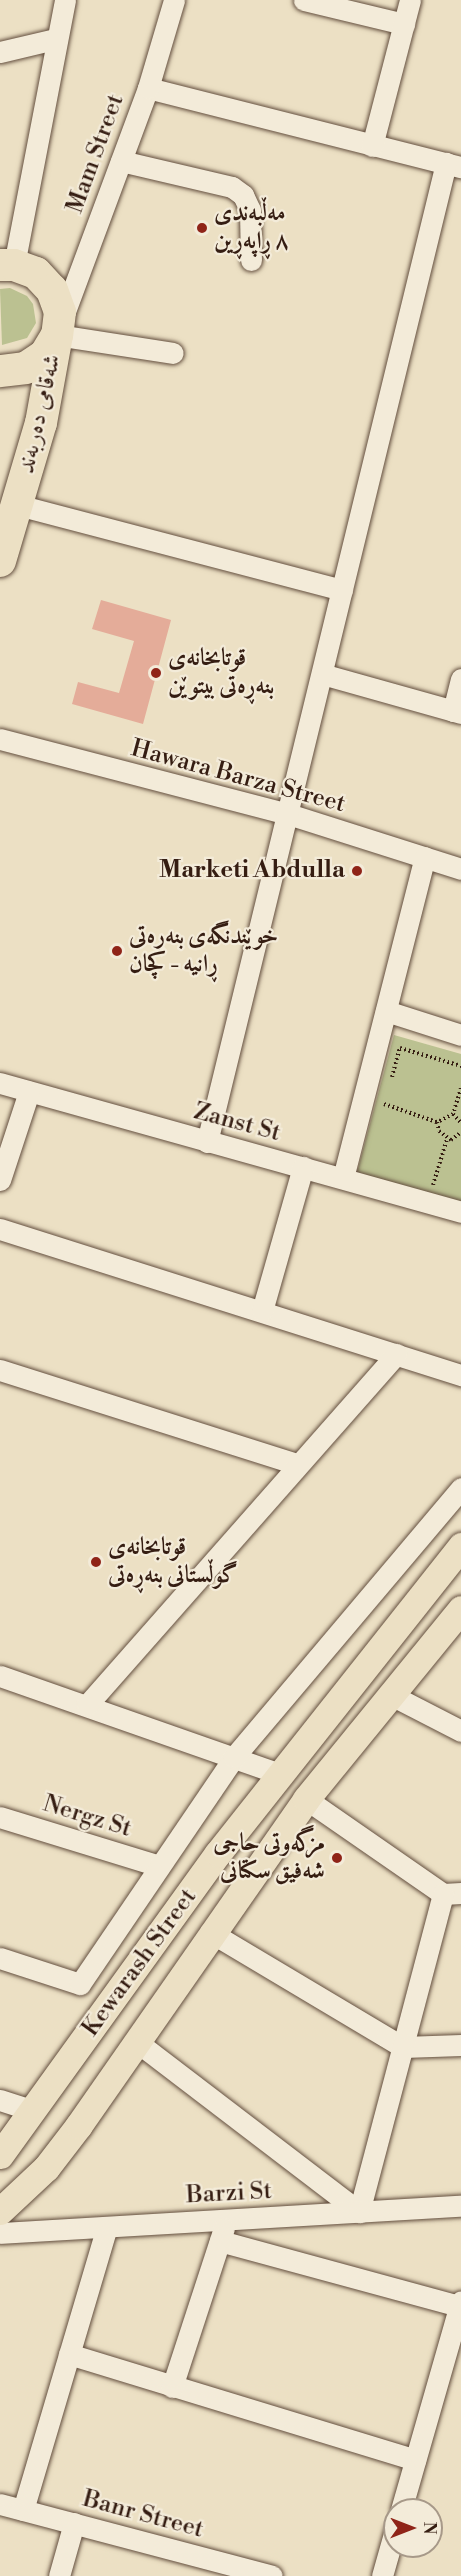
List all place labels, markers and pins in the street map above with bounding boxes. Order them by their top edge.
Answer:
place label: مەڵبەندی ٨ ڕاپەڕین [214,200,289,256]
marker: مەڵبەندی ٨ ڕاپەڕین [195,221,209,235]
place label: قوتابخانەی بنەڕەتی بیتوێن [168,645,274,701]
marker: قوتابخانەی بنەڕەتی بیتوێن [149,666,163,680]
place label: Marketi Abdulla [159,857,345,885]
marker: Marketi Abdulla [350,864,364,878]
place label: خوێندنگەی بنەڕەتی ڕانیە - کچان [129,923,278,979]
marker: خوێندنگەی بنەڕەتی ڕانیە - کچان [110,944,124,958]
place label: قوتابخانه‌ی گوڵستانی بنه‌ڕه‌تی [108,1534,238,1590]
marker: قوتابخانه‌ی گوڵستانی بنه‌ڕه‌تی [89,1555,103,1569]
place label: مزگەوتی حاجی شەفیق سکتانی [213,1830,325,1886]
marker: مزگەوتی حاجی شەفیق سکتانی [330,1851,344,1865]

